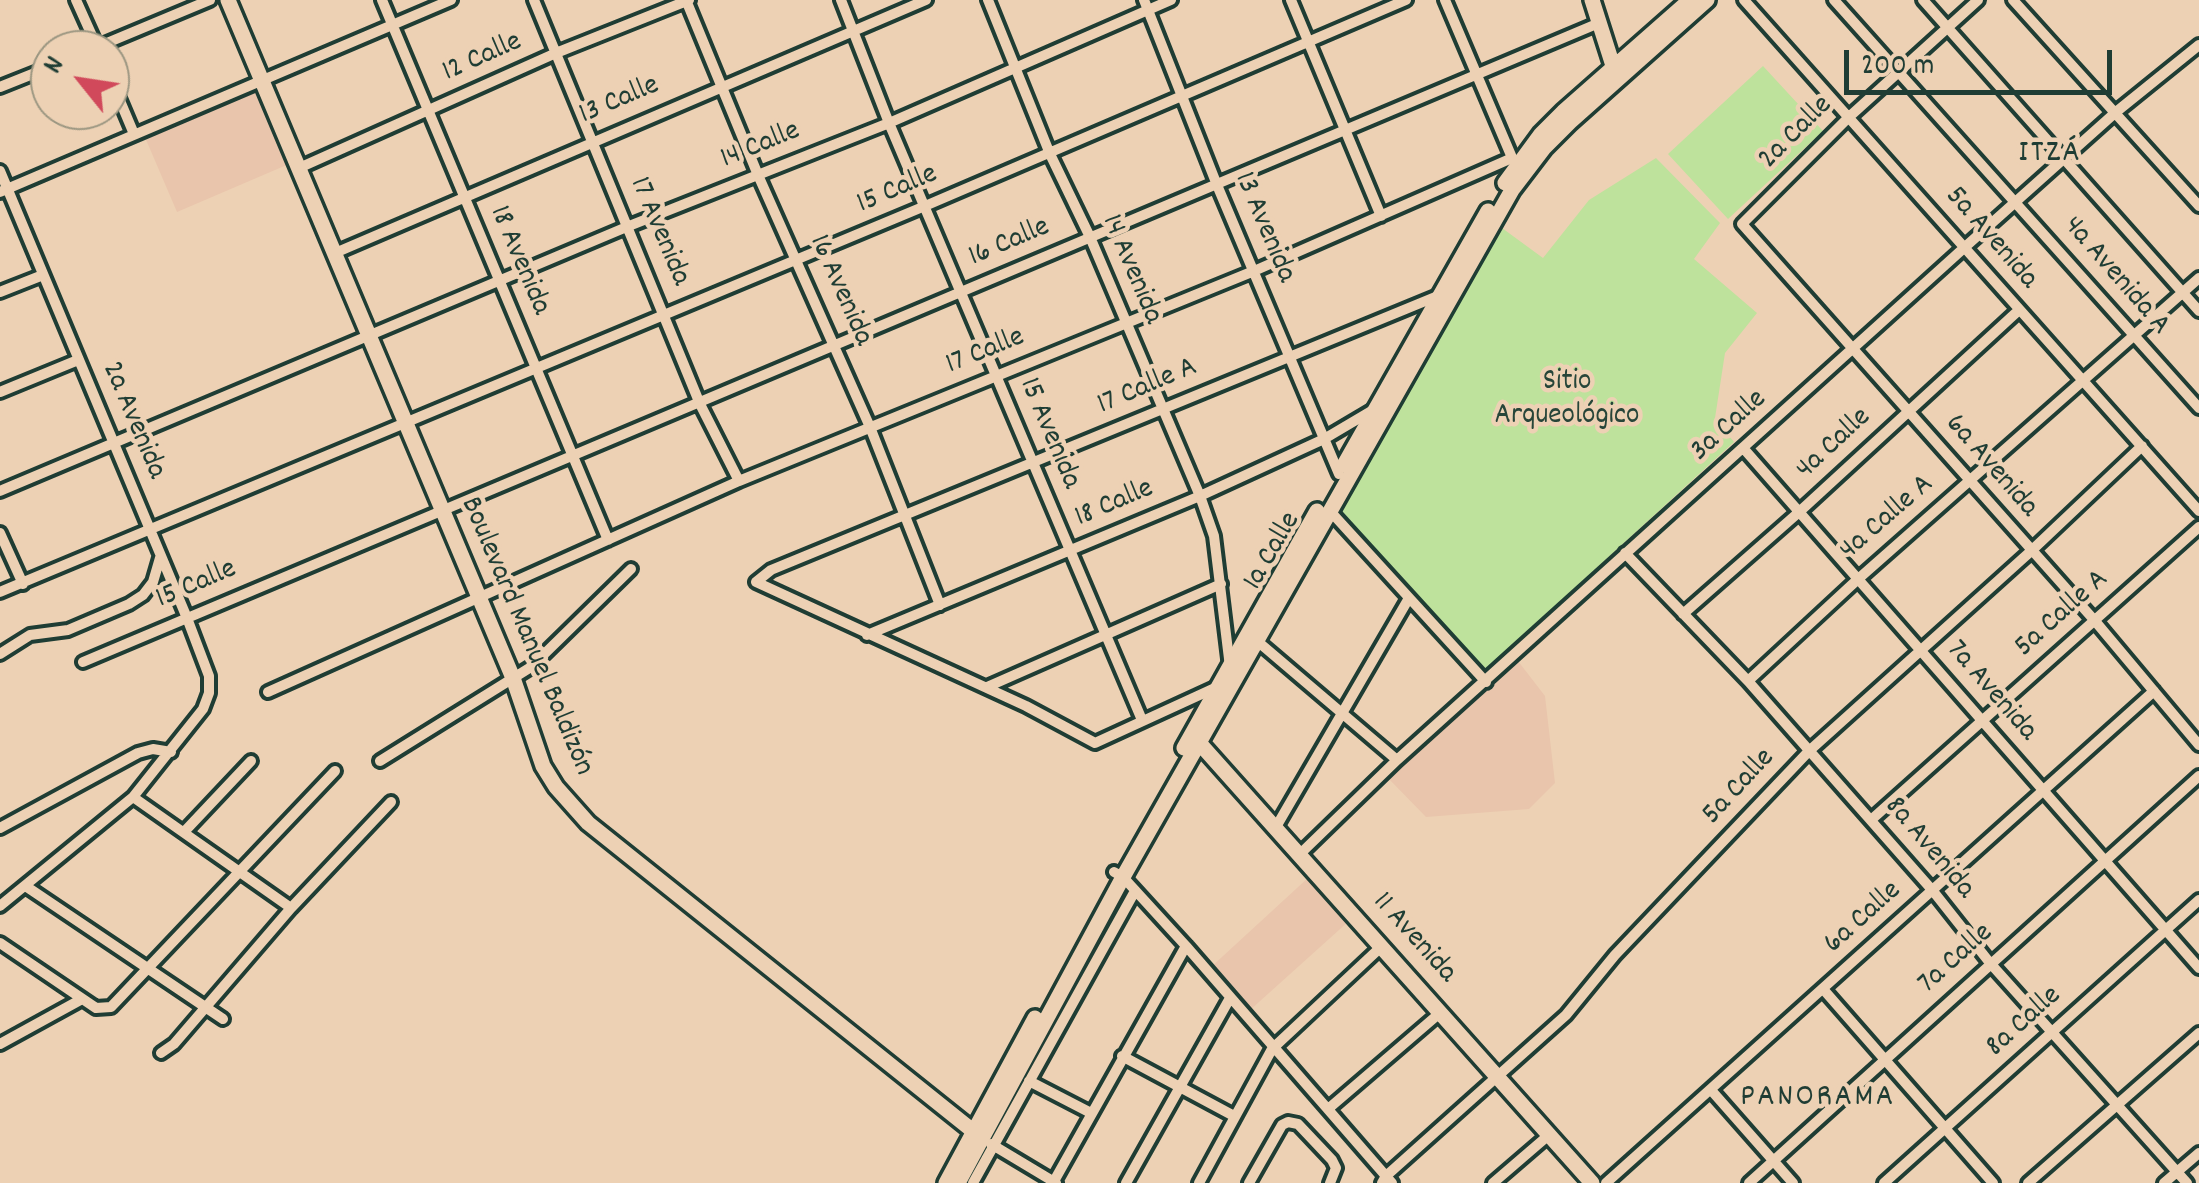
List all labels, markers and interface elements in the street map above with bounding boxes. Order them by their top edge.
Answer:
street label: 12 Calle [438,26,528,92]
north arrow [30,30,130,130]
scale bar [1849,30,2116,92]
text: 200 m [1861,46,1934,89]
text: N [35,50,77,82]
street label: 13 Calle [575,69,665,135]
street label: 2a Calle [1752,89,1842,179]
street label: 14 Calle [716,115,806,179]
district label: ITZÁ [2018,137,2082,175]
street label: 15 Calle [852,158,944,224]
street label: 13 Avenida [1224,167,1302,289]
street label: 17 Avenida [619,172,697,292]
street label: 5a Avenida [1936,180,2044,298]
street label: 18 Avenida [479,201,557,321]
street label: 14 Avenida [1091,210,1169,330]
street label: 4a Avenida A [2053,210,2177,344]
street label: 16 Calle [964,211,1056,277]
street label: 16 Avenida [799,230,879,352]
street label: 17 Calle [942,321,1030,385]
street label: 17 Calle A [1093,351,1203,425]
street label: 2a Avenida [91,357,173,485]
park label: Sitio Arqueológico [1495,366,1639,436]
street label: 15 Avenida [1009,373,1087,495]
street label: 3a Calle [1684,383,1776,471]
street label: 4a Calle [1790,401,1880,489]
street label: 6a Avenida [1935,408,2045,526]
street label: 4a Calle A [1834,468,1942,570]
street label: 18 Calle [1070,472,1160,538]
street label: Boulevard Manuel Baldizón [450,492,600,782]
street label: 1a Calle [1237,507,1311,597]
street label: 15 Calle [151,553,243,619]
street label: 5a Calle A [2008,563,2118,667]
street label: 7a Avenida [1936,634,2044,750]
street label: 5a Calle [1696,742,1784,834]
street label: 8a Avenida [1875,790,1981,908]
street label: 6a Calle [1818,875,1910,963]
street label: 11 Avenida [1363,886,1463,992]
street label: 7a Calle [1912,917,2002,1003]
street label: 8a Calle [1980,980,2070,1066]
district label: PANORAMA [1740,1081,1896,1119]

